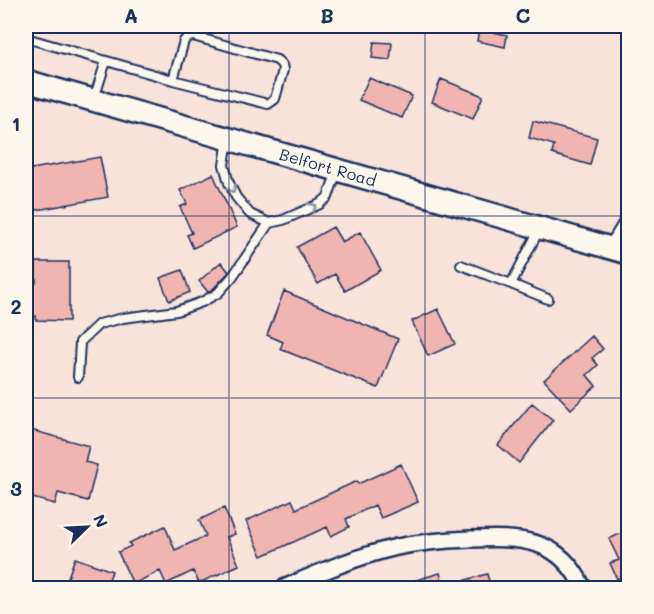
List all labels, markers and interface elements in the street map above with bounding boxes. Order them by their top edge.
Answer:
text: A [124,2,138,28]
text: B [320,2,334,28]
text: C [516,2,531,28]
text: 1 [12,110,20,136]
street label: Belfort Road [277,143,379,191]
one-way arrow [225,182,237,193]
one-way arrow [306,203,317,214]
text: 2 [10,293,22,319]
text: 3 [10,475,22,501]
north arrow [57,497,117,557]
text: N [89,511,113,531]

